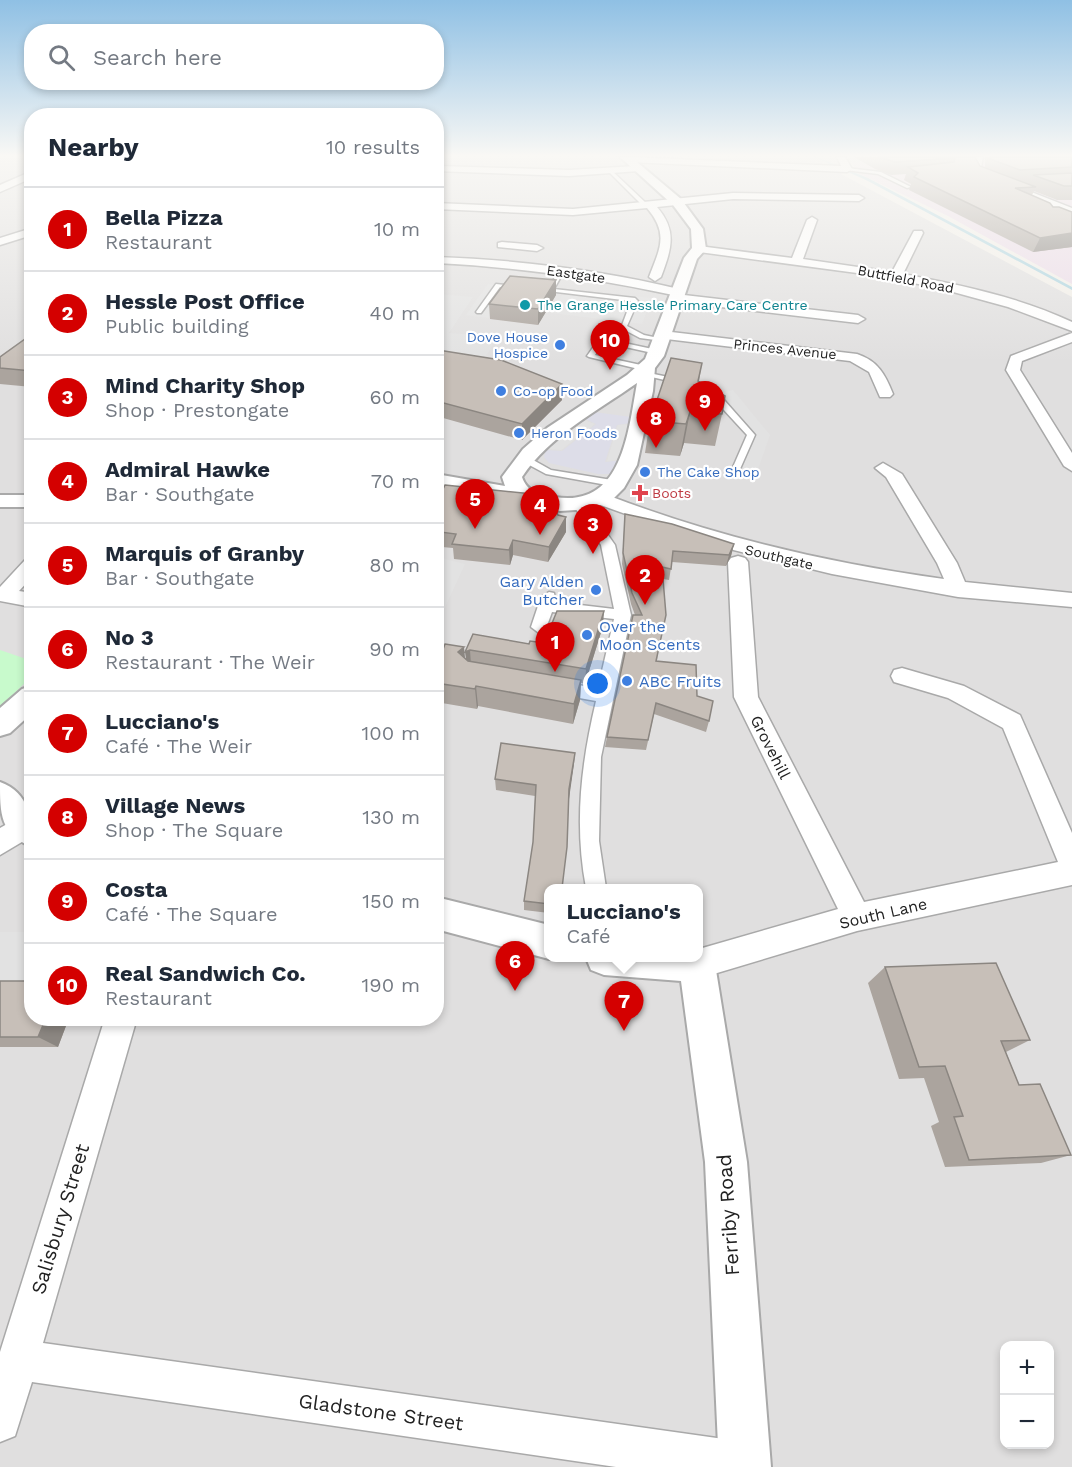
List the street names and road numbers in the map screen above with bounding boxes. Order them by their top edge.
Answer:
street label: Eastgate [546,262,606,286]
street label: Buttfield Road [857,262,955,296]
street label: Princes Avenue [733,336,837,362]
street label: Southgate [743,541,815,573]
street label: Grovehill [746,712,795,782]
street label: South Lane [837,894,929,933]
street label: Salisbury Street [26,1140,94,1297]
street label: Ferriby Road [712,1153,744,1277]
street label: Gladstone Street [297,1389,466,1436]

